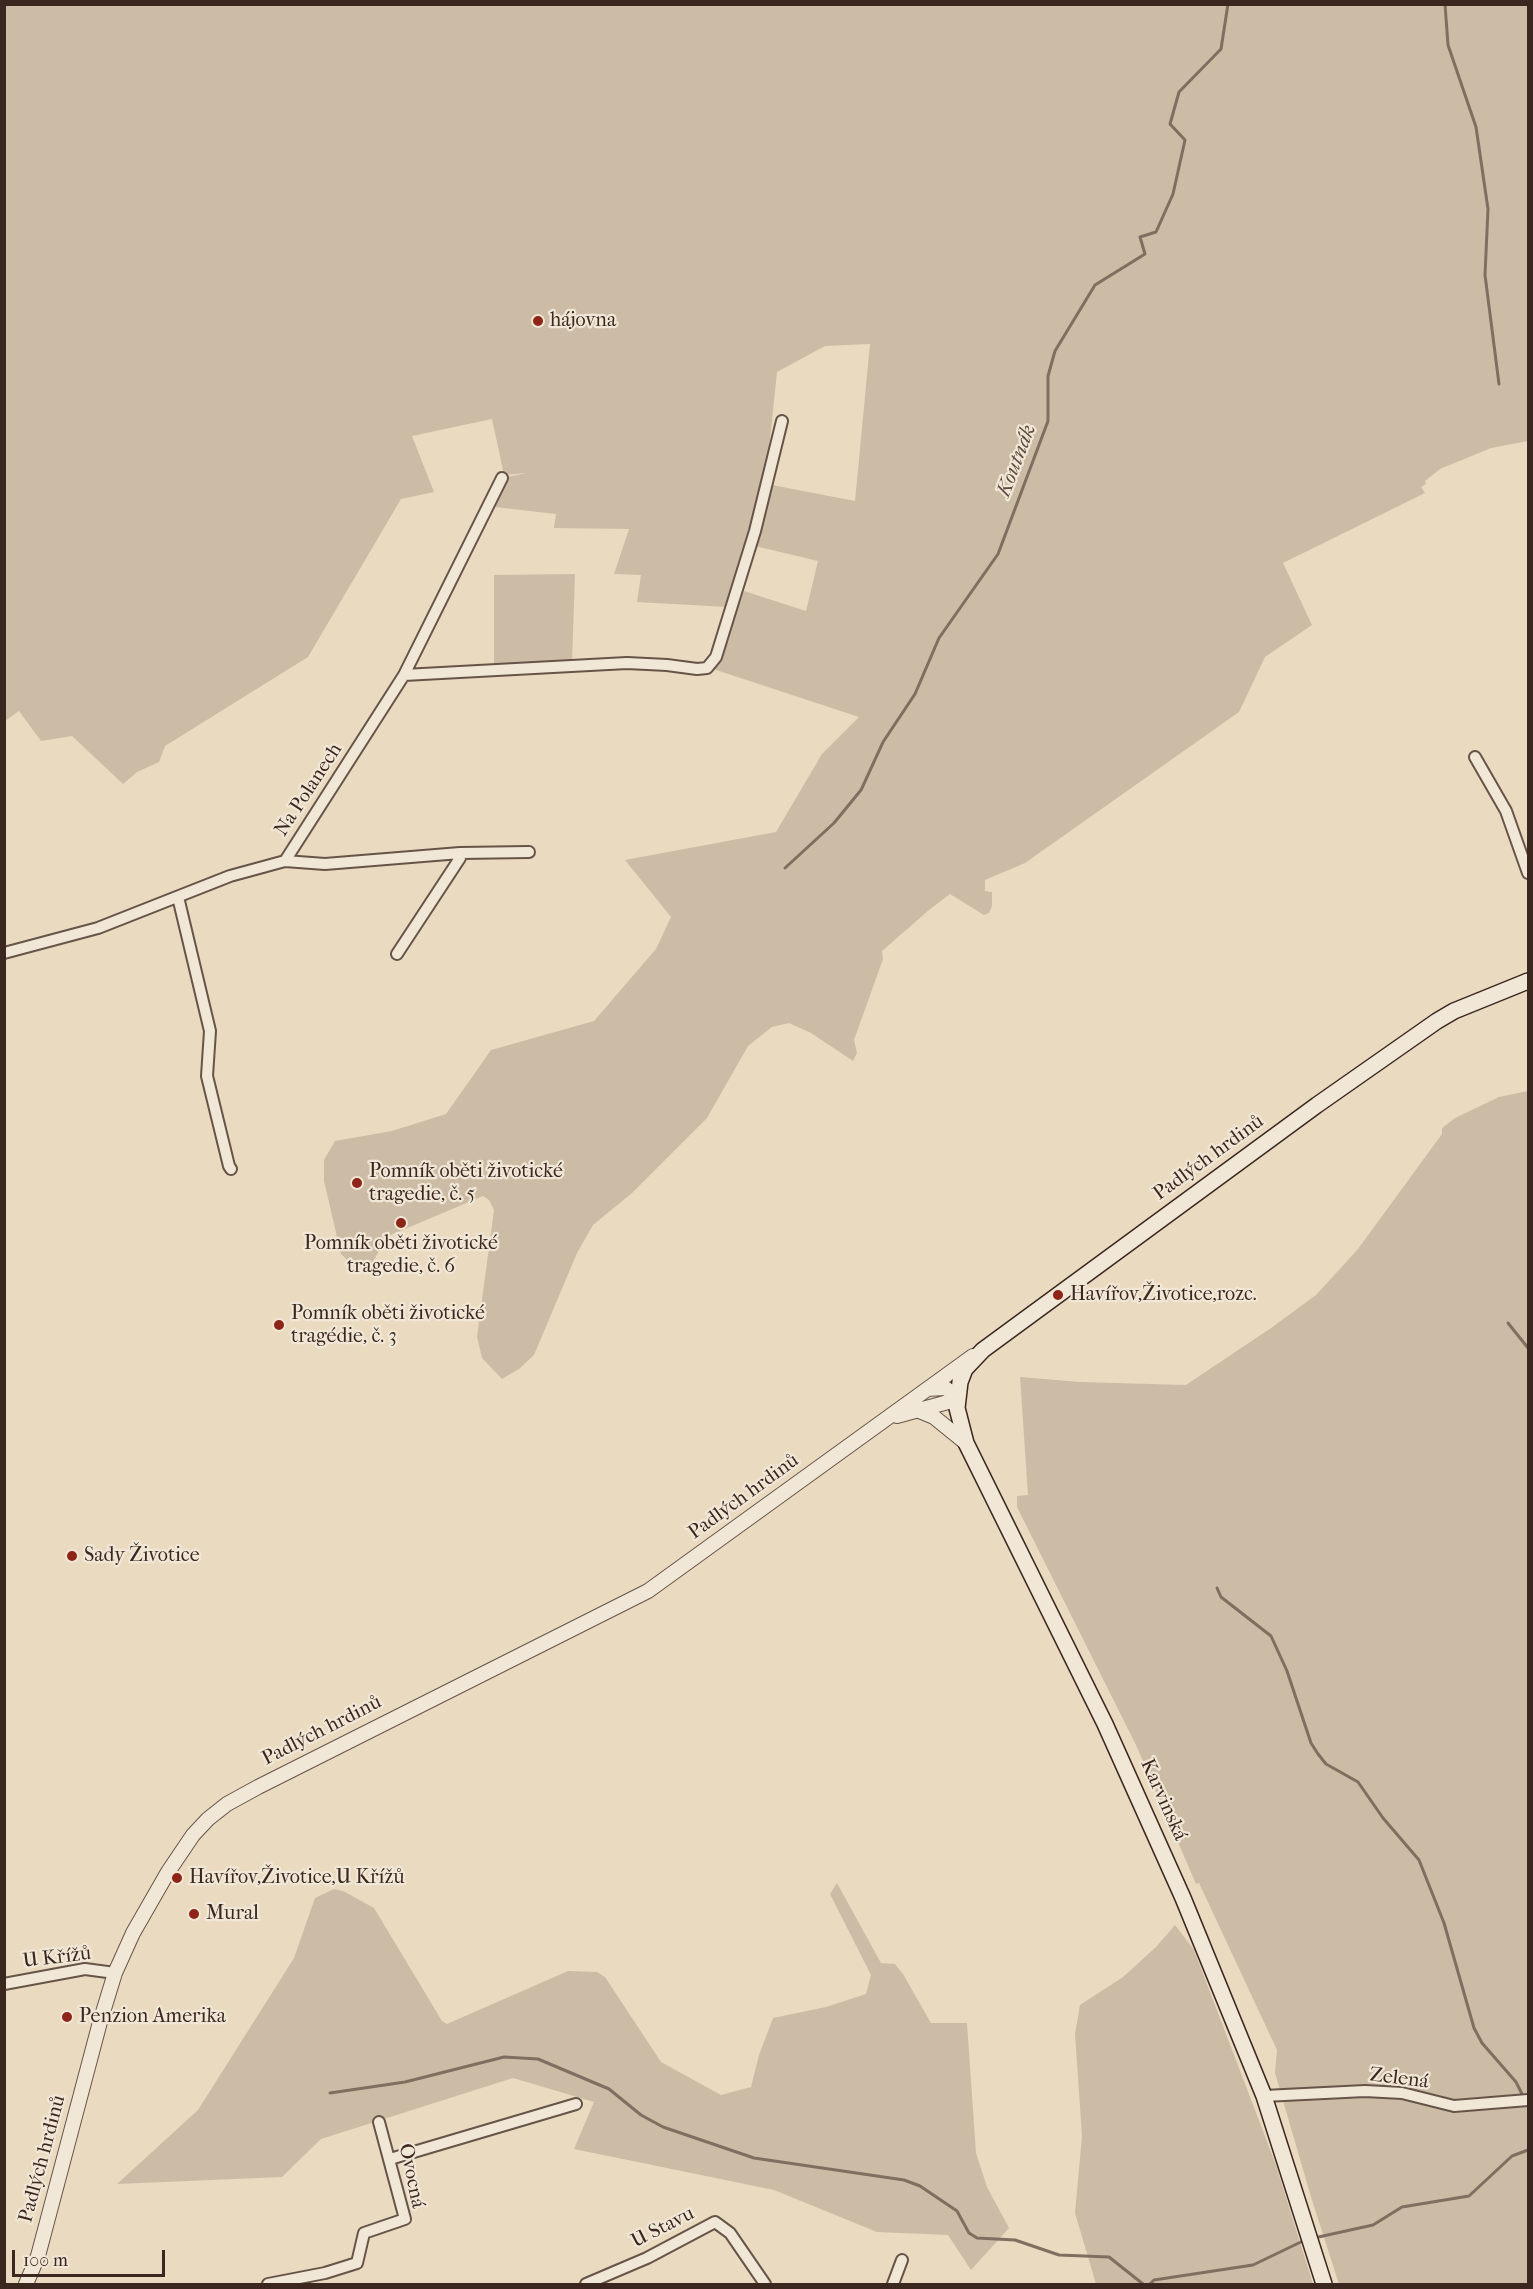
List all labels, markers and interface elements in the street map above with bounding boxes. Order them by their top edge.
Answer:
place label: hájovna [550,309,616,333]
marker: hájovna [531,314,545,328]
water label: Koutnák [992,421,1042,501]
street label: Na Polanech [270,739,348,841]
street label: Padlých hrdinů [1149,1110,1269,1206]
place label: Pomník oběti životické tragedie, č. 5 [369,1160,563,1207]
marker: Pomník oběti životické tragedie, č. 5 [350,1176,364,1190]
marker: Pomník oběti životické tragedie, č. 6 [394,1216,408,1230]
place label: Pomník oběti životické tragedie, č. 6 [304,1232,498,1279]
place label: Havířov,Životice,rozc. [1070,1283,1257,1307]
marker: Havířov,Životice,rozc. [1051,1288,1065,1302]
place label: Pomník oběti životické tragédie, č. 3 [291,1302,485,1349]
marker: Pomník oběti životické tragédie, č. 3 [272,1318,286,1332]
street label: Padlých hrdinů [684,1449,804,1545]
place label: Sady Životice [84,1544,200,1568]
marker: Sady Životice [65,1549,79,1563]
street label: Padlých hrdinů [258,1691,386,1771]
street label: Karvinská [1134,1755,1192,1845]
place label: Havířov,Životice,U Křížů [189,1866,405,1890]
marker: Havířov,Životice,U Křížů [170,1871,184,1885]
place label: Mural [206,1902,259,1926]
marker: Mural [187,1907,201,1921]
street label: U Křížů [21,1942,93,1974]
place label: Penzion Amerika [79,2005,226,2029]
marker: Penzion Amerika [60,2010,74,2024]
street label: Zelená [1368,2063,1430,2095]
street label: Padlých hrdinů [14,2093,72,2225]
street label: Ovocná [392,2142,430,2210]
street label: U Stavu [627,2202,699,2254]
scale bar [15,2238,168,2276]
text: 100 m [23,2250,68,2271]

